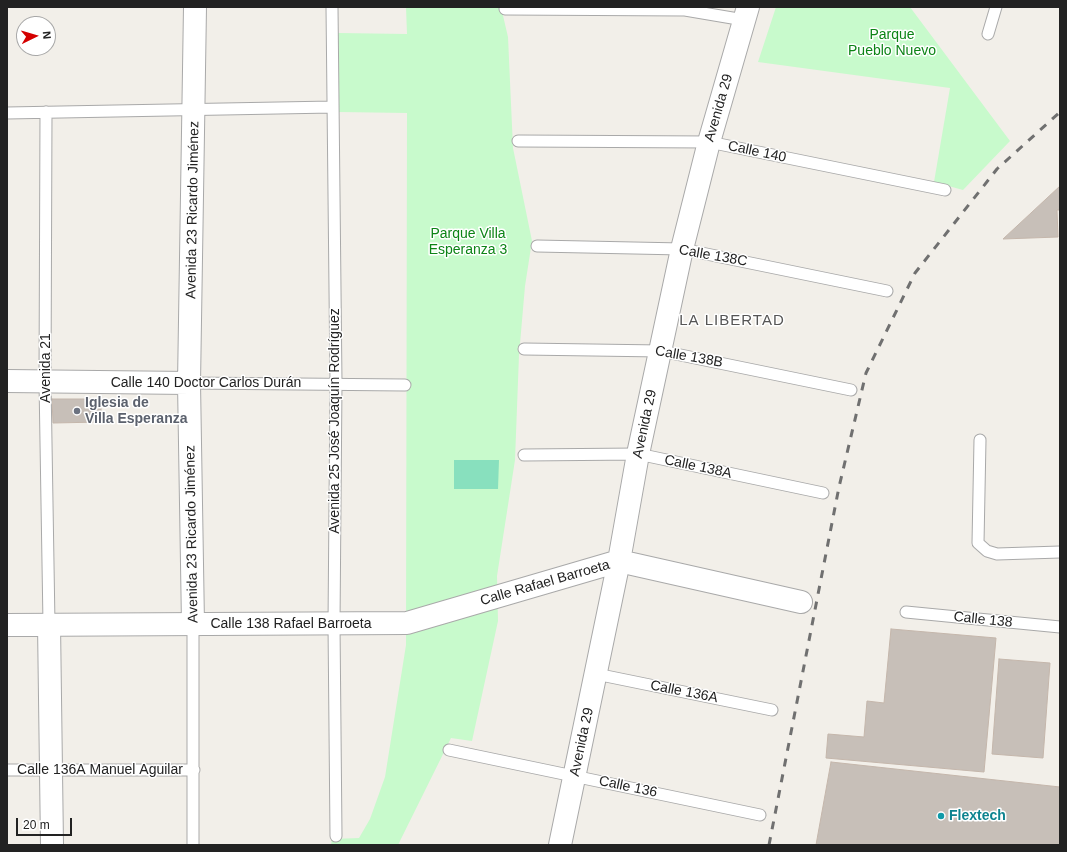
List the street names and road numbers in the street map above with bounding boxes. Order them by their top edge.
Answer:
street label: Avenida 29 [701,72,737,144]
street label: Avenida 23 Ricardo Jiménez [183,121,203,299]
street label: Calle 140 [726,138,788,166]
street label: Calle 138C [677,242,749,270]
street label: Avenida 25 José Joaquín Rodríguez [327,308,343,534]
street label: Avenida 21 [38,333,54,403]
street label: Calle 138B [654,343,724,371]
street label: Calle 140 Doctor Carlos Durán [111,375,301,391]
street label: Avenida 29 [630,388,660,460]
street label: Avenida 23 Ricardo Jiménez [182,445,202,623]
street label: Calle 138A [663,452,733,482]
street label: Calle Rafael Barroeta [478,556,612,610]
street label: Calle 138 [953,609,1013,631]
street label: Calle 138 Rafael Barroeta [210,616,372,632]
street label: Calle 136A [649,677,719,707]
street label: Avenida 29 [567,706,597,778]
street label: Calle 136A Manuel Aguilar [17,762,183,778]
street label: Calle 136 [597,773,659,801]

